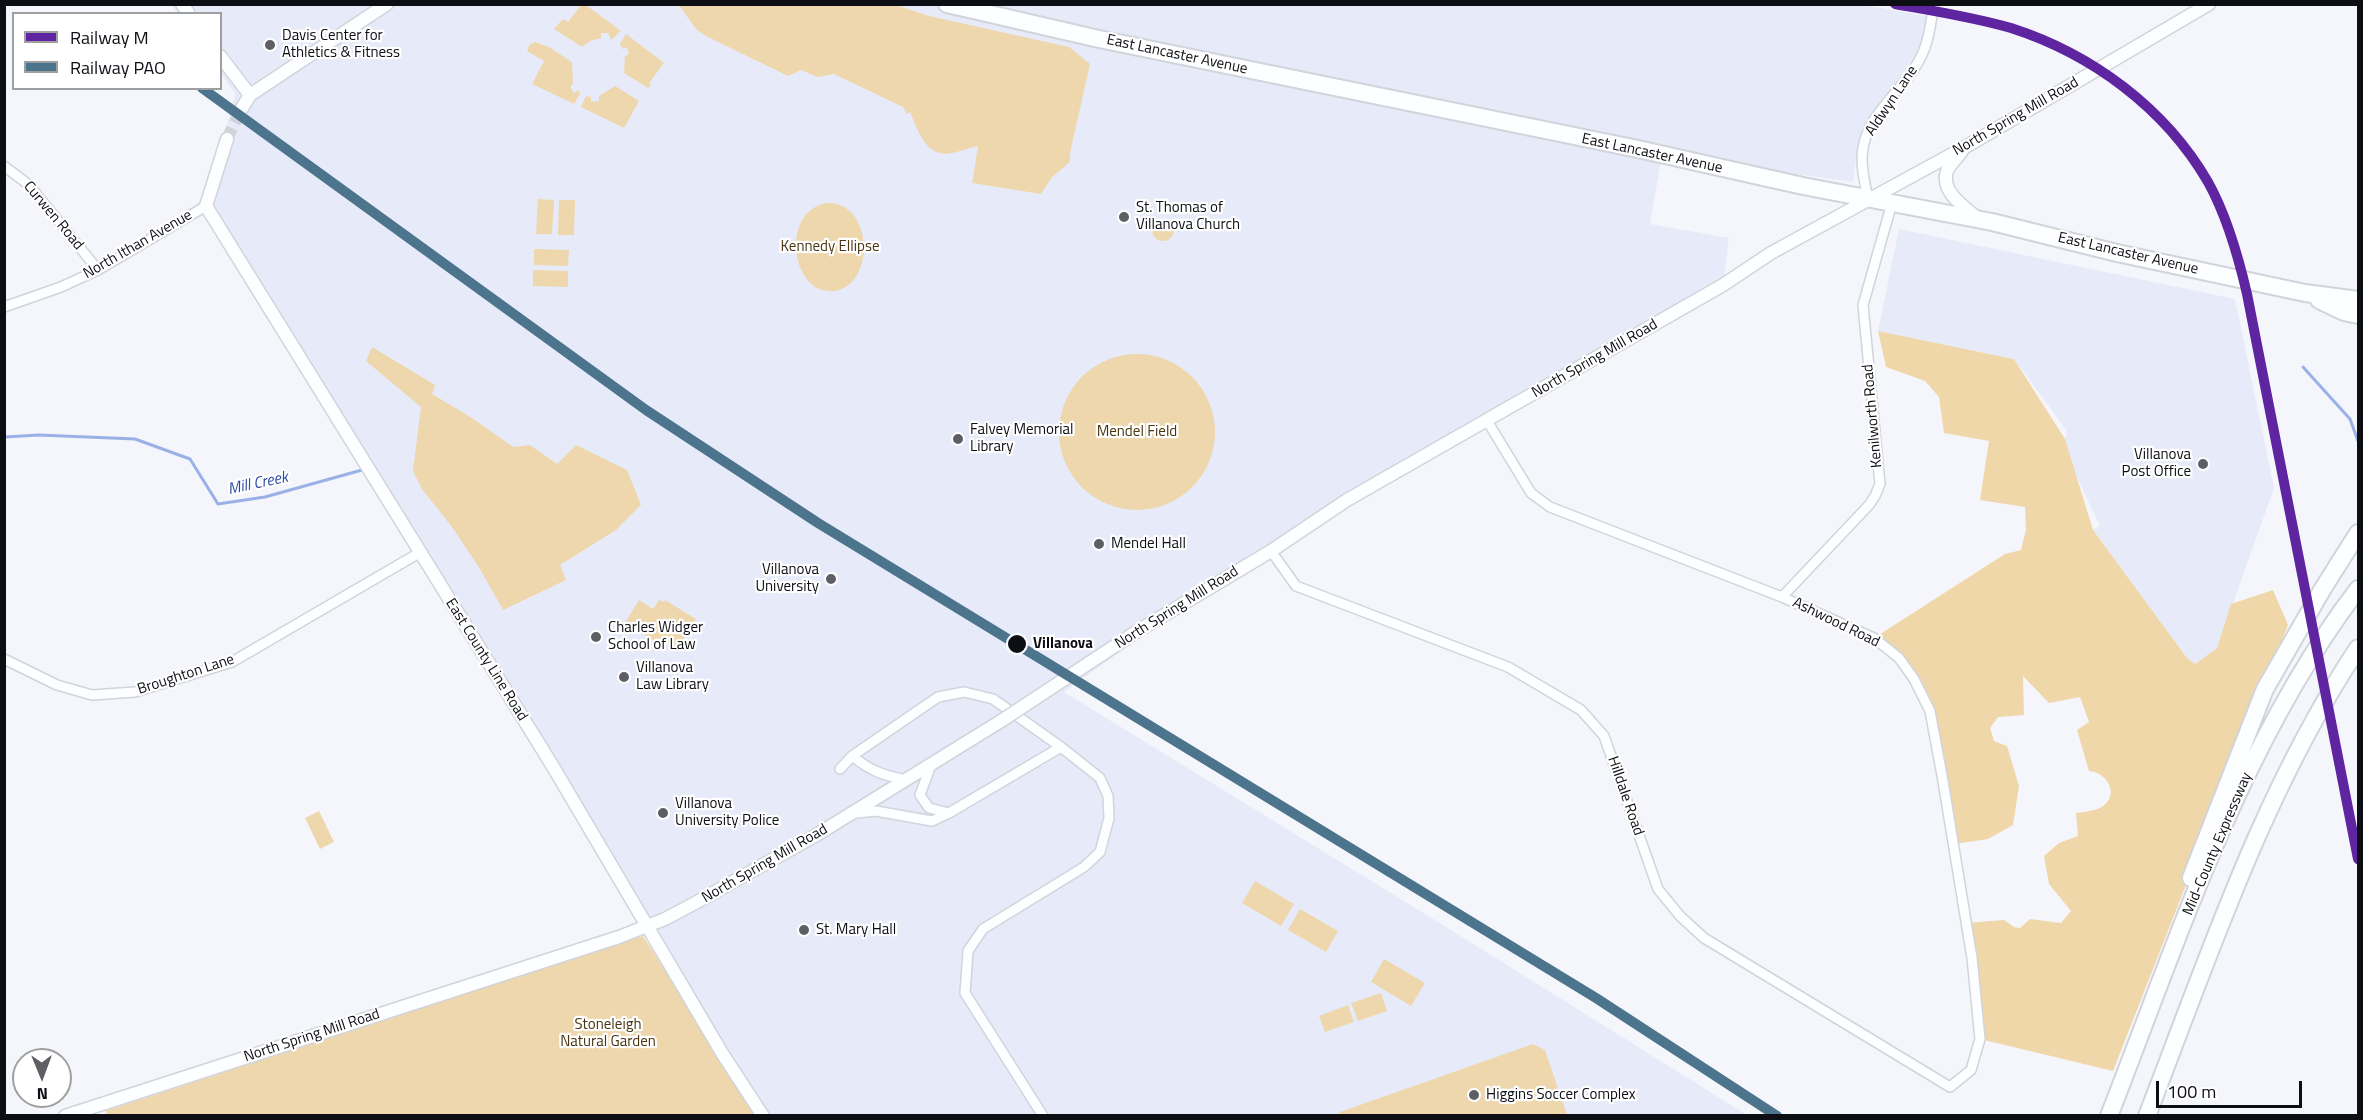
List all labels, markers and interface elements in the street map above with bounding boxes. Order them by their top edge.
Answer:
legend [12,12,222,90]
text: Railway M [70,24,149,51]
place label: Davis Center for Athletics & Fitness [282,27,400,62]
street label: East Lancaster Avenue [1105,31,1249,79]
marker: Davis Center for Athletics & Fitness [263,38,277,52]
text: Railway PAO [70,54,166,81]
street label: Aldwyn Lane [1862,63,1922,139]
street label: North Spring Mill Road [1950,74,2082,160]
street label: East Lancaster Avenue [1580,130,1724,178]
street label: Curwen Road [19,178,87,254]
place label: St. Thomas of Villanova Church [1136,199,1240,234]
street label: North Ithan Avenue [80,207,196,283]
marker: St. Thomas of Villanova Church [1117,210,1131,224]
street label: East Lancaster Avenue [2056,229,2200,279]
park label: Kennedy Ellipse [780,238,880,256]
street label: North Spring Mill Road [1529,316,1661,402]
street label: Kenilworth Road [1859,363,1887,469]
place label: Falvey Memorial Library [970,421,1073,456]
park label: Mendel Field [1097,423,1177,441]
marker: Falvey Memorial Library [951,432,965,446]
place label: Villanova Post Office [2122,446,2191,481]
marker: Villanova Post Office [2196,457,2210,471]
water label: Mill Creek [226,468,290,500]
place label: Mendel Hall [1111,535,1186,553]
marker: Mendel Hall [1092,537,1106,551]
place label: Villanova University [755,561,819,596]
street label: North Spring Mill Road [1112,563,1242,653]
marker: Villanova University [824,572,838,586]
street label: Ashwood Road [1789,594,1883,652]
street label: East County Line Road [441,595,531,725]
place label: Charles Widger School of Law [608,619,703,654]
marker: Charles Widger School of Law [589,630,603,644]
marker: Villanova [1006,633,1028,655]
place label: Villanova [1033,635,1093,653]
street label: Broughton Lane [135,651,237,699]
place label: Villanova Law Library [636,659,709,694]
marker: Villanova Law Library [617,670,631,684]
street label: Hilldale Road [1603,754,1647,838]
street label: Mid-County Expressway [2180,770,2256,918]
place label: Villanova University Police [675,795,779,830]
marker: Villanova University Police [656,806,670,820]
street label: North Spring Mill Road [699,821,831,907]
place label: St. Mary Hall [816,921,896,939]
marker: St. Mary Hall [797,923,811,937]
street label: North Spring Mill Road [242,1006,382,1066]
park label: Stoneleigh Natural Garden [560,1016,656,1051]
north arrow [12,1048,72,1108]
scale bar [2159,1069,2304,1107]
text: 100 m [2167,1078,2216,1105]
text: N [37,1082,48,1106]
place label: Higgins Soccer Complex [1486,1086,1636,1104]
marker: Higgins Soccer Complex [1467,1088,1481,1102]

